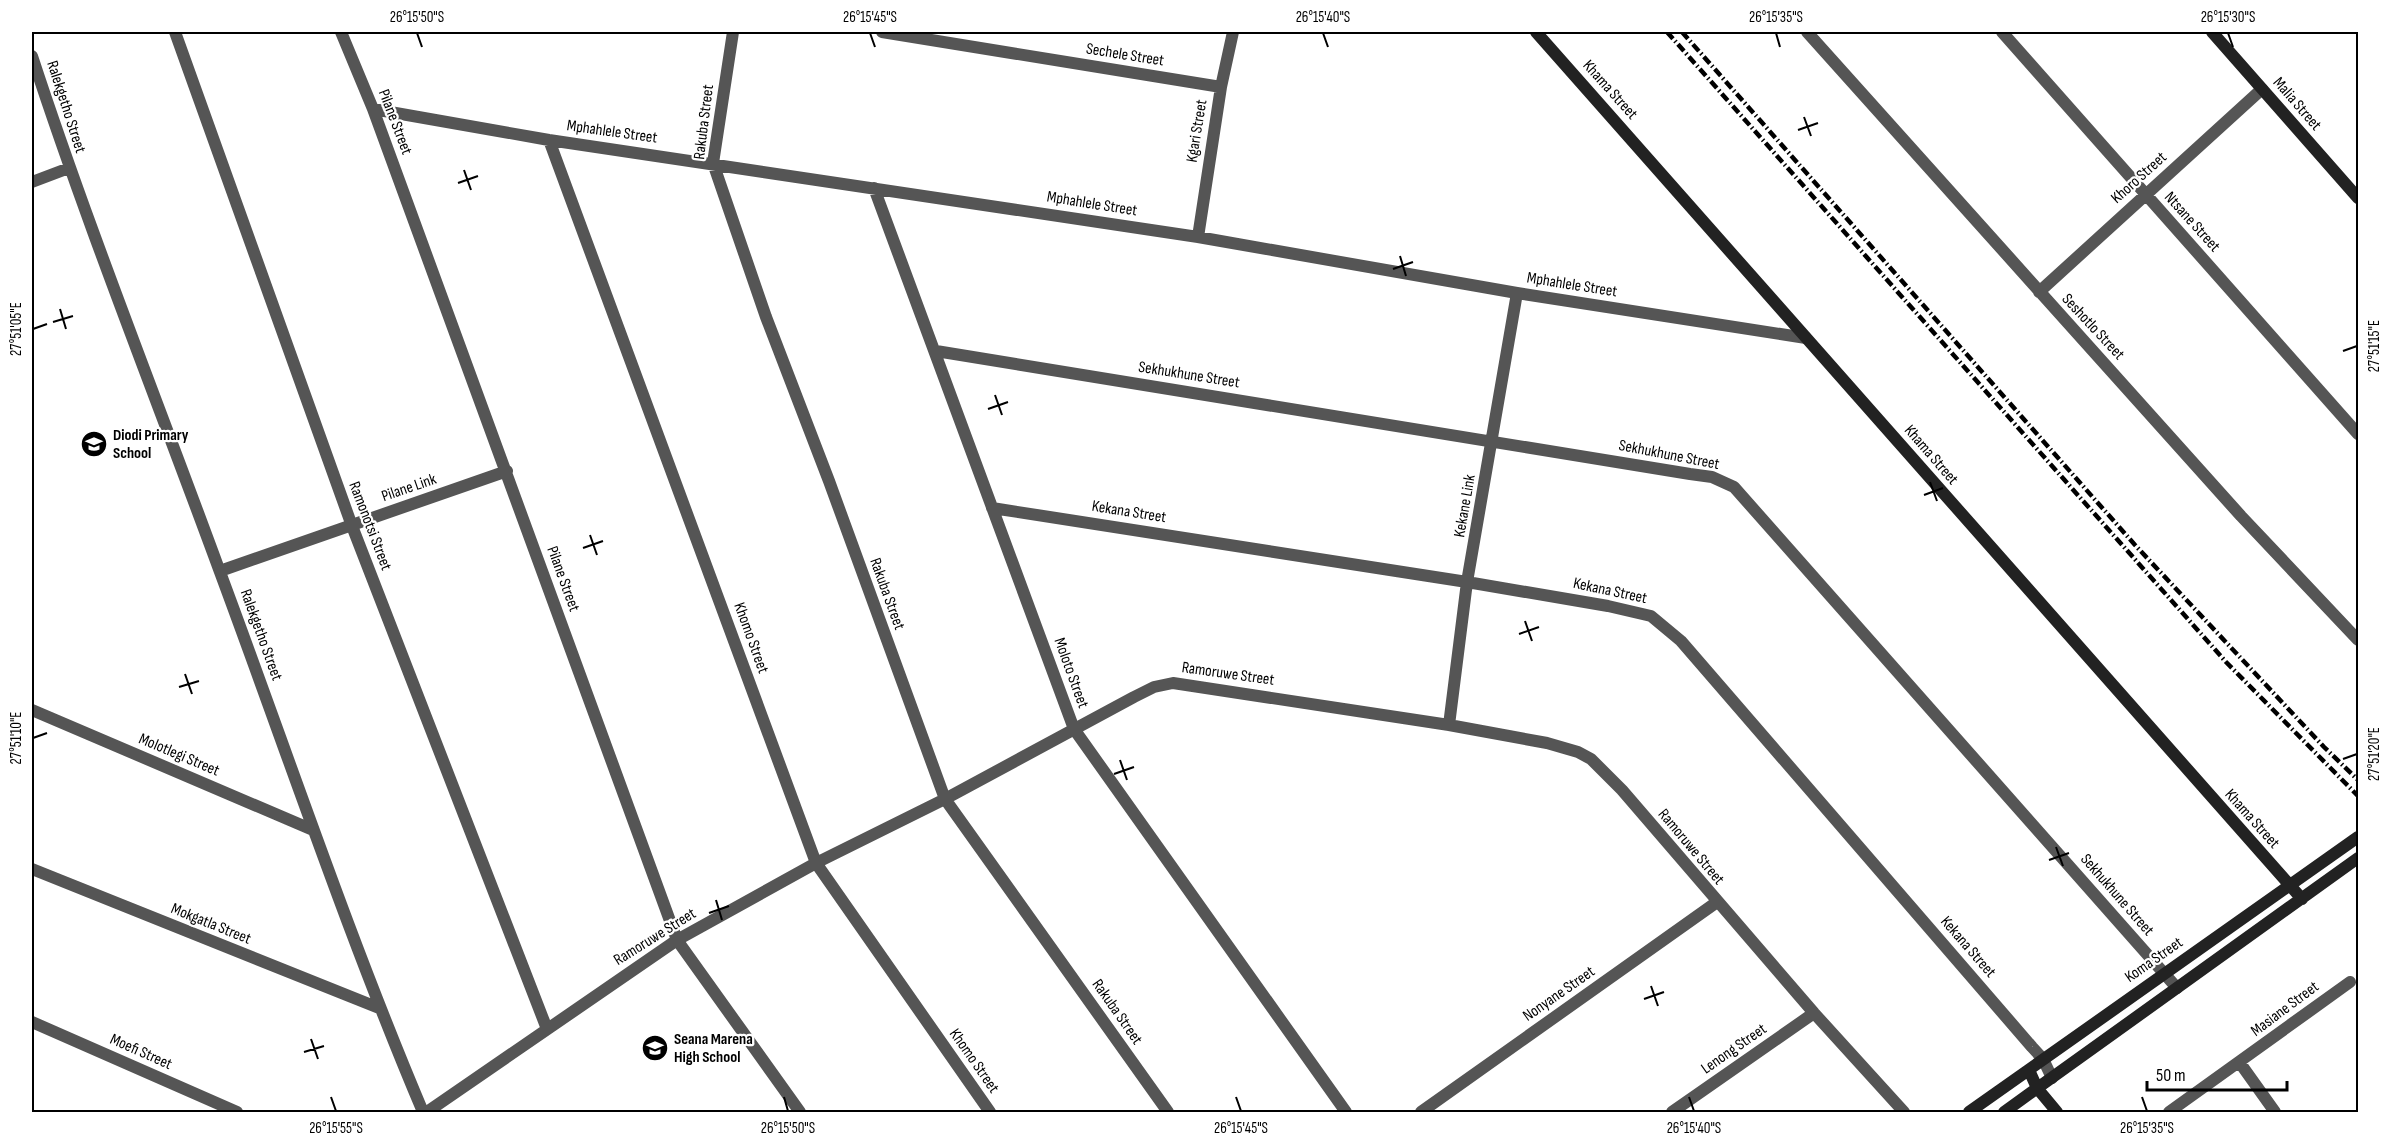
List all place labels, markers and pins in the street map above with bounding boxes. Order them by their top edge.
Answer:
place label: Diodi Primary School [113,426,189,463]
school or university icon: Diodi Primary School [79,429,109,459]
place label: Seana Marena High School [674,1030,753,1067]
school or university icon: Seana Marena High School [640,1033,670,1063]

